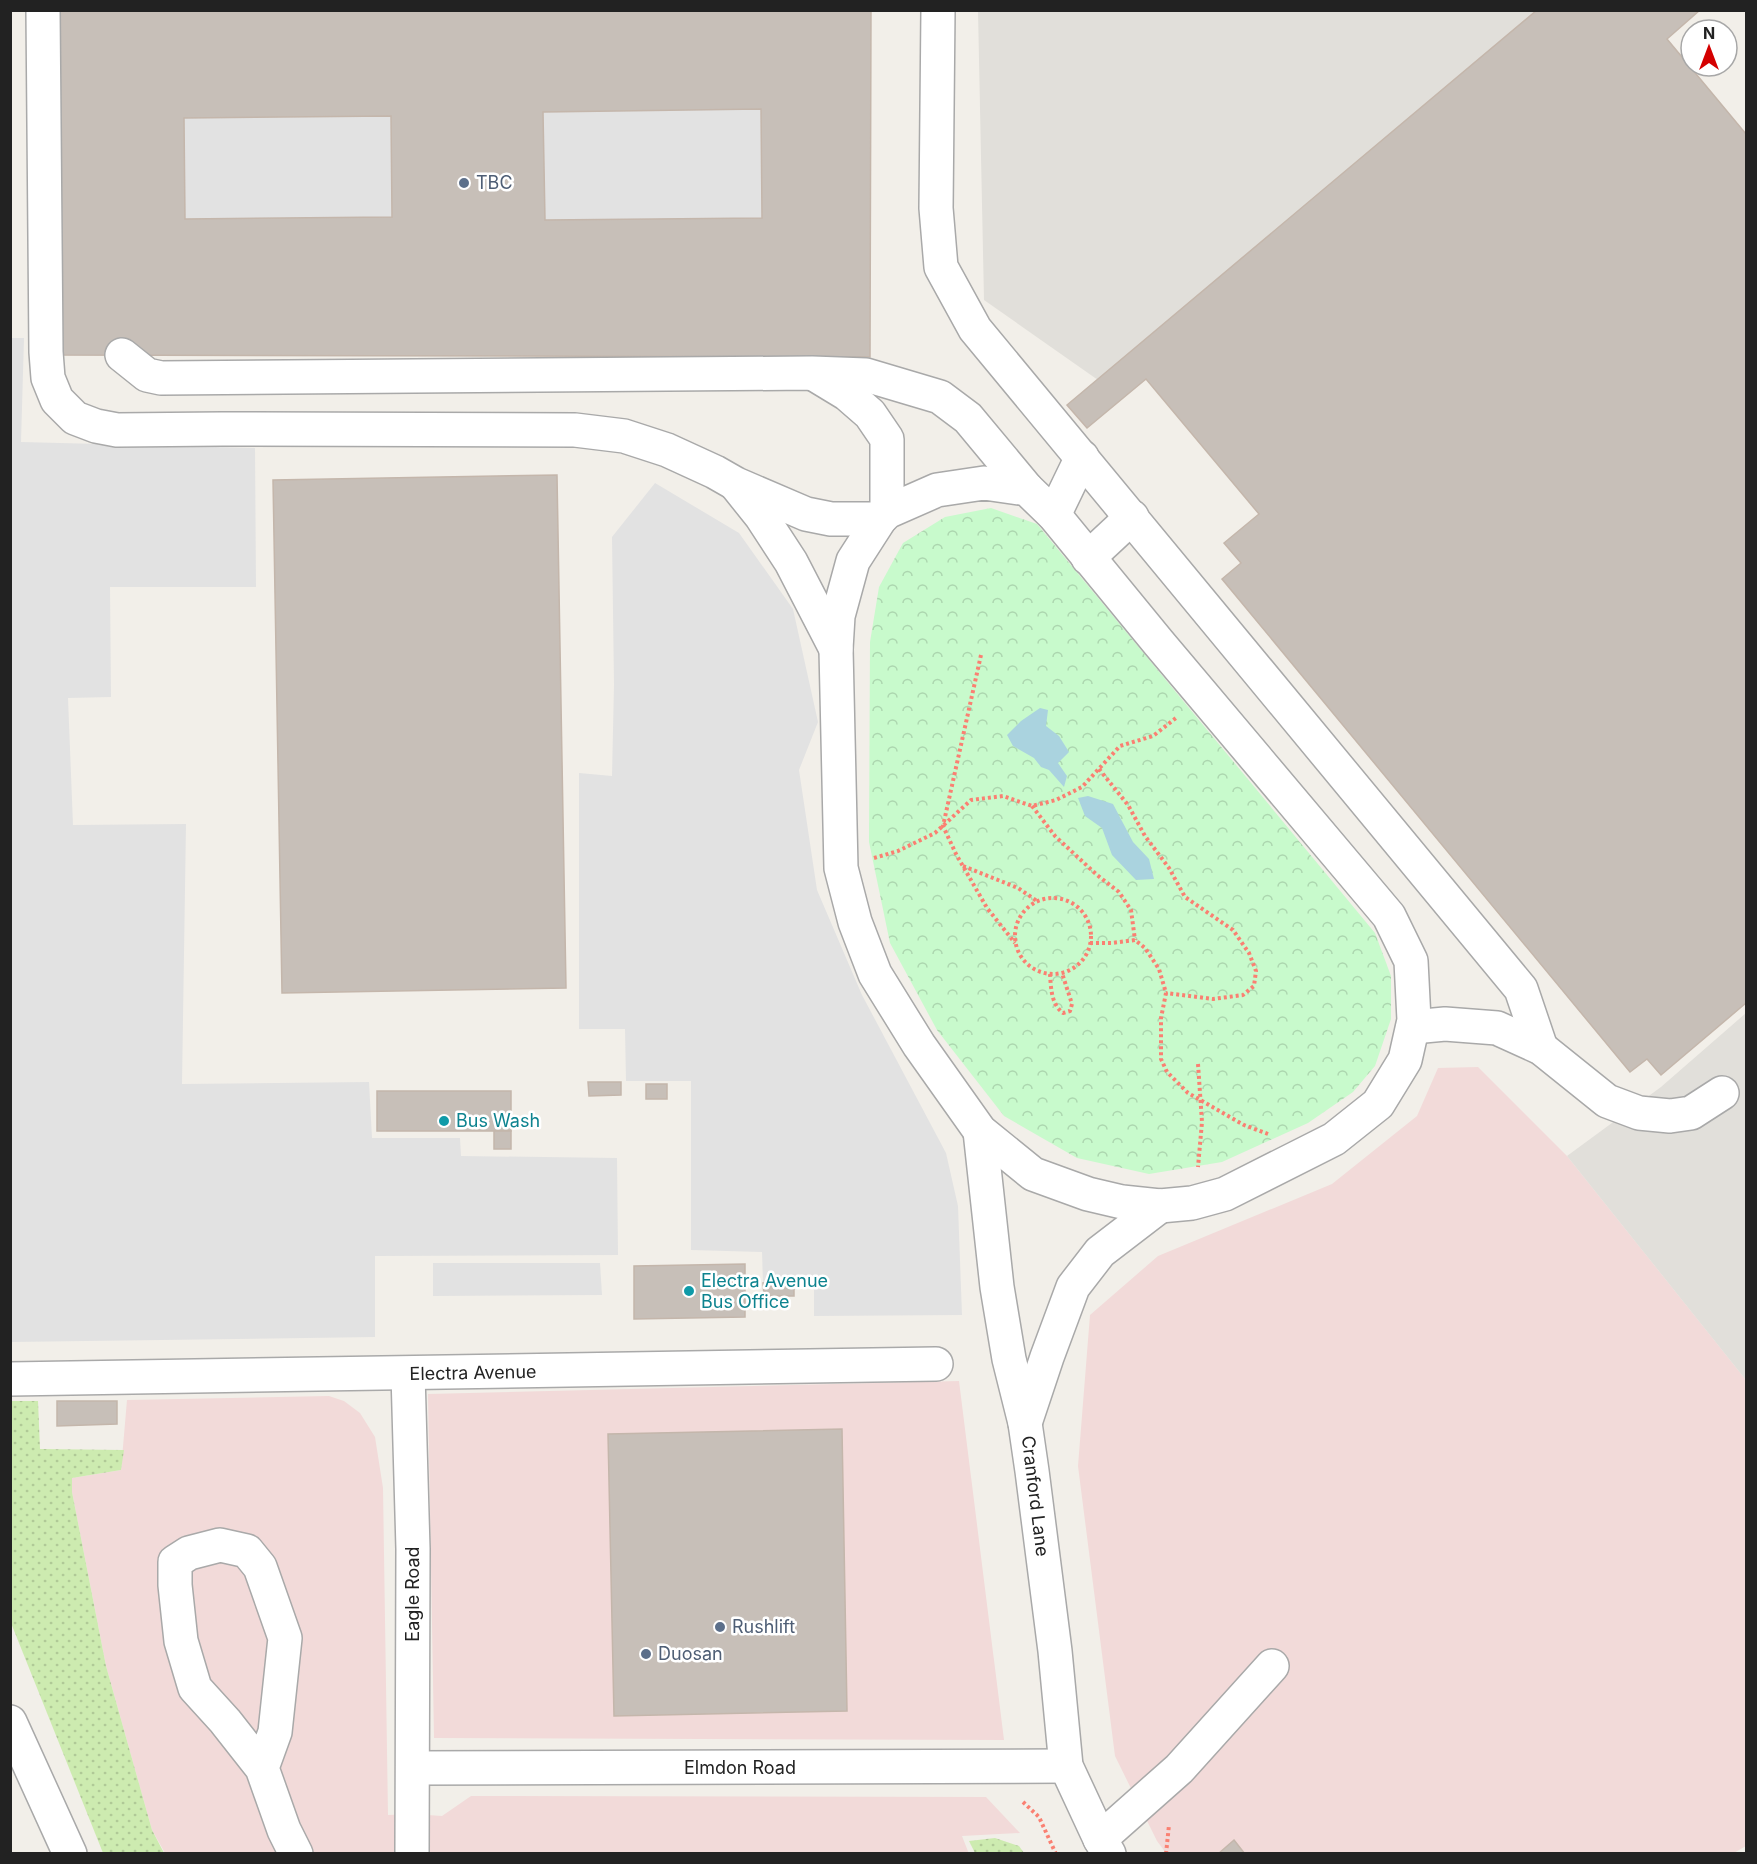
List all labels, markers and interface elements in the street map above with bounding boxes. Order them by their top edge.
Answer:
north arrow [1679,18,1739,78]
text: N [1703,23,1715,43]
place label: TBC [476,172,513,193]
marker: TBC [457,176,471,190]
place label: Bus Wash [456,1110,540,1131]
marker: Bus Wash [437,1114,451,1128]
place label: Electra Avenue Bus Office [701,1270,828,1312]
marker: Electra Avenue Bus Office [682,1284,696,1298]
street label: Electra Avenue [409,1361,537,1384]
street label: Cranford Lane [1018,1434,1053,1558]
street label: Eagle Road [402,1546,423,1642]
place label: Rushlift [732,1616,795,1637]
marker: Rushlift [713,1620,727,1634]
place label: Duosan [658,1643,723,1664]
marker: Duosan [639,1647,653,1661]
street label: Elmdon Road [684,1757,796,1778]

